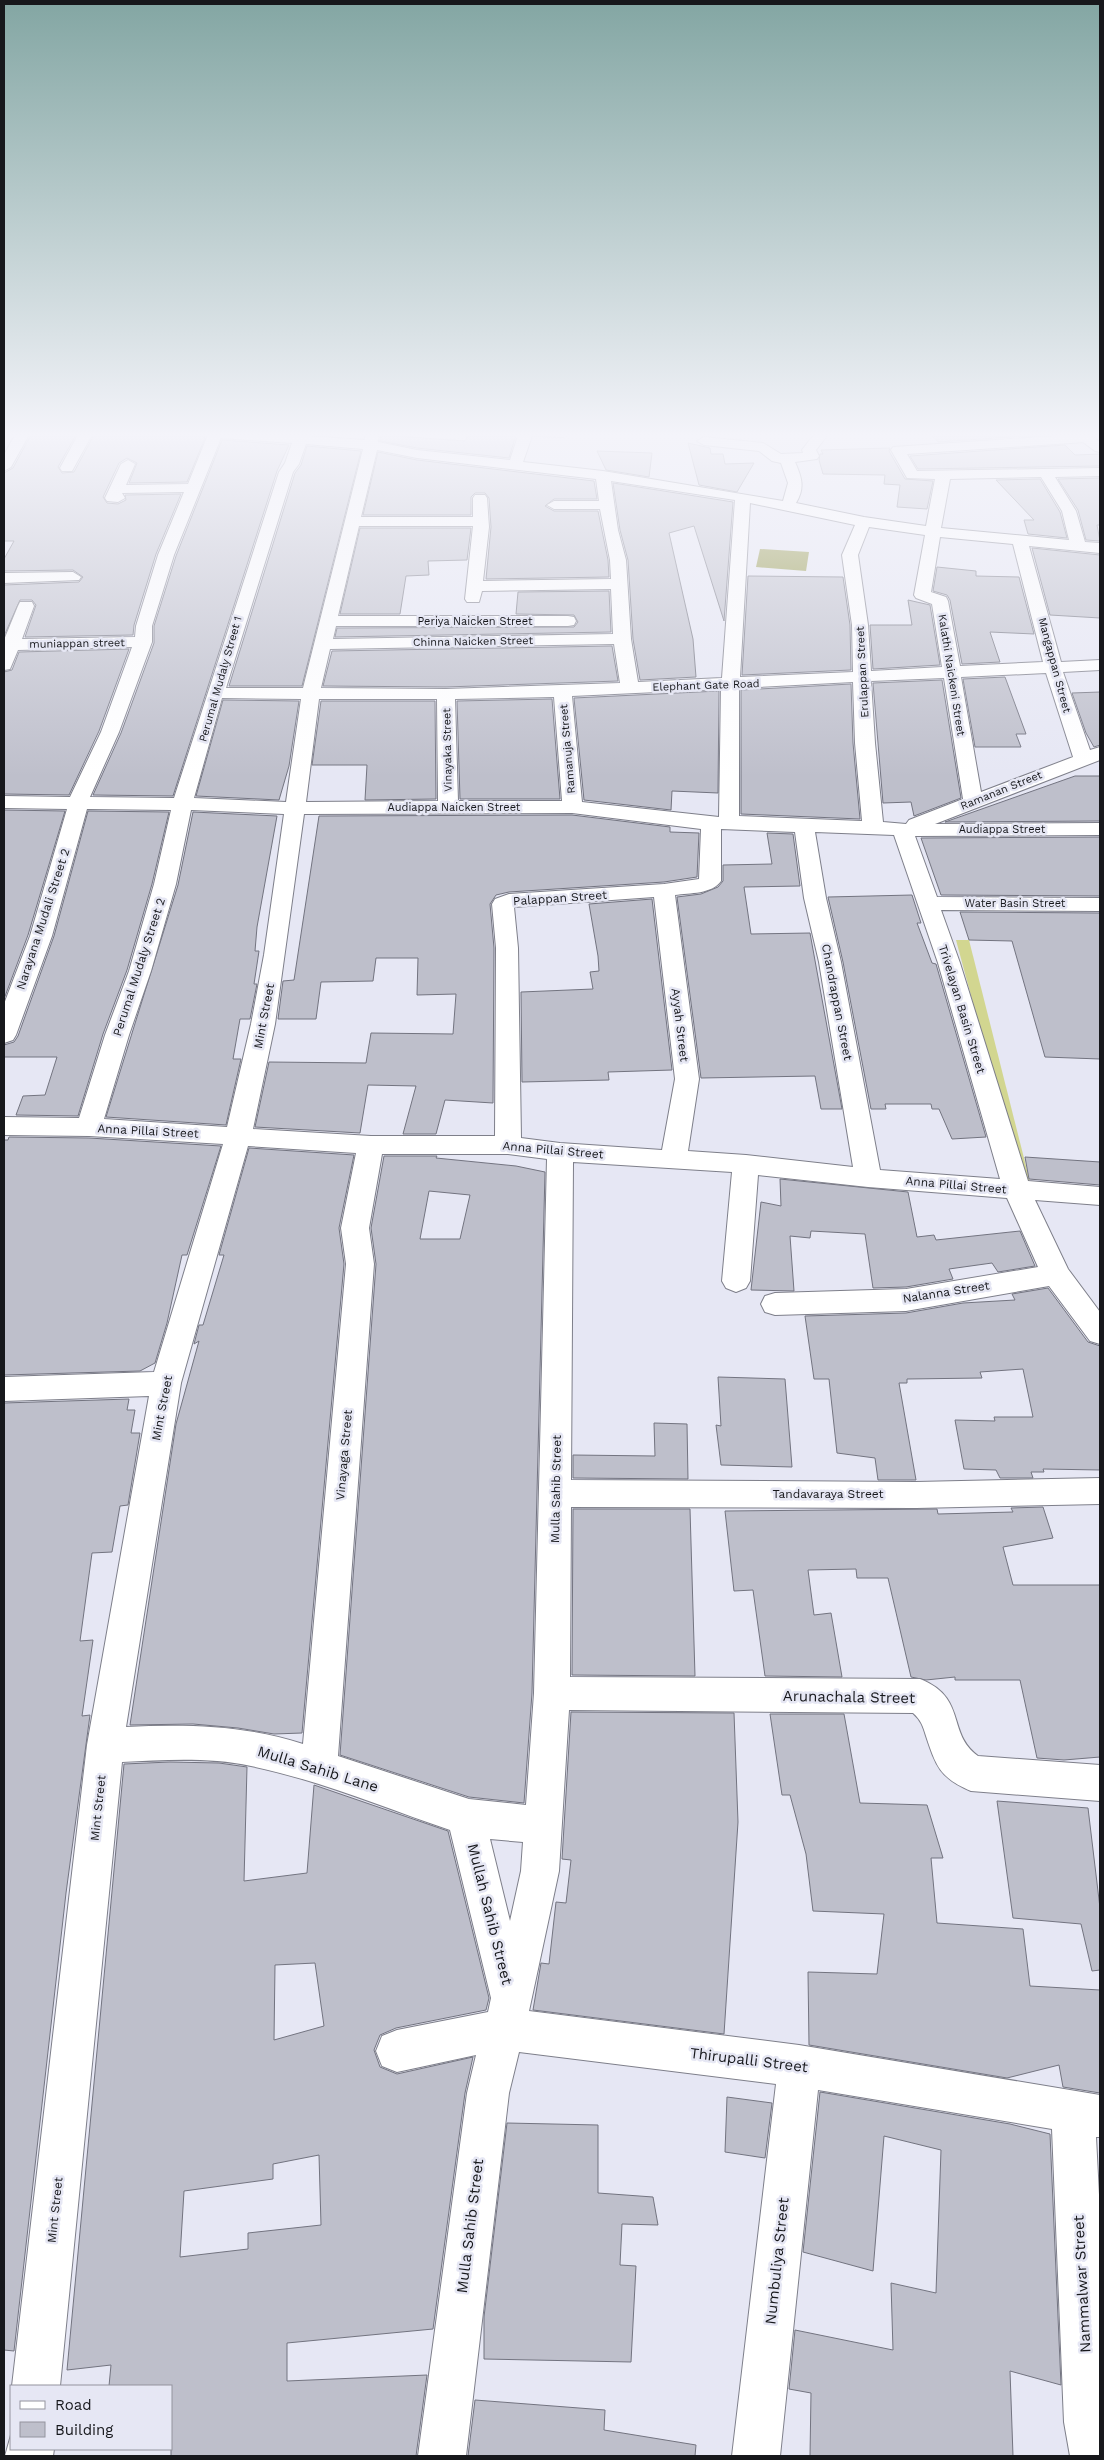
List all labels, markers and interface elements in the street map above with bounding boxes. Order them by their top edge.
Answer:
street label: Kalathi Naickeni Street [935,613,968,737]
street label: Perumal Mudaly Street 1 [196,615,245,743]
street label: Periya Naicken Street [417,615,533,628]
street label: Mangappan Street [1036,616,1074,715]
street label: Erulappan Street [854,626,871,718]
street label: Chinna Naicken Street [413,634,534,649]
street label: muniappan street [29,636,125,651]
street label: Elephant Gate Road [652,677,760,694]
street label: Ramanuja Street [557,703,578,794]
street label: Vinayaka Street [440,708,455,792]
street label: Ramanan Street [958,768,1044,813]
street label: Audiappa Naicken Street [388,801,521,814]
street label: Audiappa Street [959,823,1046,836]
street label: Narayana Mudali Street 2 [14,847,72,991]
street label: Palappan Street [513,888,607,908]
street label: Perumal Mudaly Street 2 [110,896,168,1038]
street label: Water Basin Street [965,897,1066,910]
street label: Chandrappan Street [819,943,855,1061]
street label: Trivelayan Basin Street [936,943,988,1075]
street label: Mint Street [251,982,277,1050]
street label: Ayyah Street [669,987,691,1063]
street label: Anna Pillai Street [97,1121,199,1141]
street label: Anna Pillai Street [502,1139,604,1161]
street label: Anna Pillai Street [905,1174,1007,1196]
street label: Nalanna Street [902,1278,990,1306]
street label: Mint Street [149,1374,175,1442]
street label: Vinayaga Street [333,1409,355,1501]
street label: Mulla Sahib Street [548,1435,564,1543]
street label: Tandavaraya Street [772,1487,884,1501]
street label: Arunachala Street [783,1687,916,1707]
street label: Mulla Sahib Lane [255,1742,381,1796]
street label: Mint Street [88,1774,108,1842]
street label: Mullah Sahib Street [464,1842,516,1987]
street label: Thirupalli Street [689,2044,810,2076]
street label: Mulla Sahib Street [453,2157,487,2294]
street label: Mint Street [45,2176,65,2244]
street label: Numbuliya Street [761,2196,793,2325]
street label: Nammalwar Street [1069,2214,1095,2353]
legend [10,2385,172,2450]
text: Road [55,2396,92,2414]
text: Building [55,2421,113,2439]

